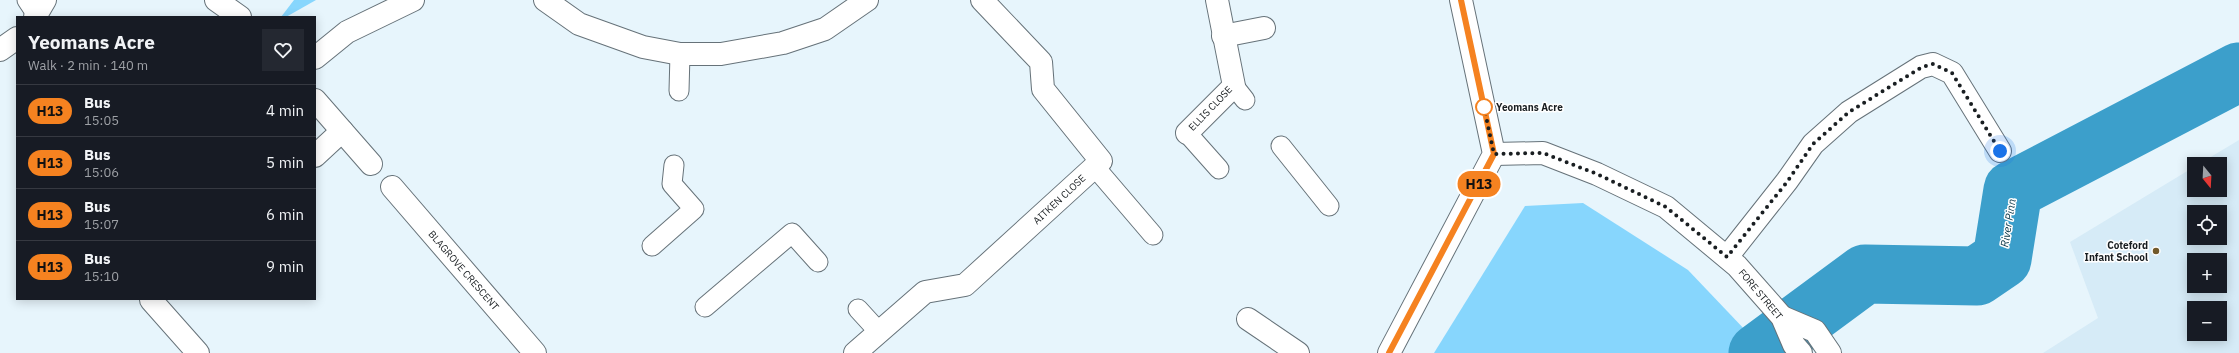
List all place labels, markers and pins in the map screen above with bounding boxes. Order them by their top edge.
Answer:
marker: Yeomans Acre [1475,98,1493,116]
place label: Yeomans Acre [1496,101,1563,114]
place label: Coteford Infant School [2085,239,2148,264]
marker: Coteford Infant School [2151,246,2161,256]

